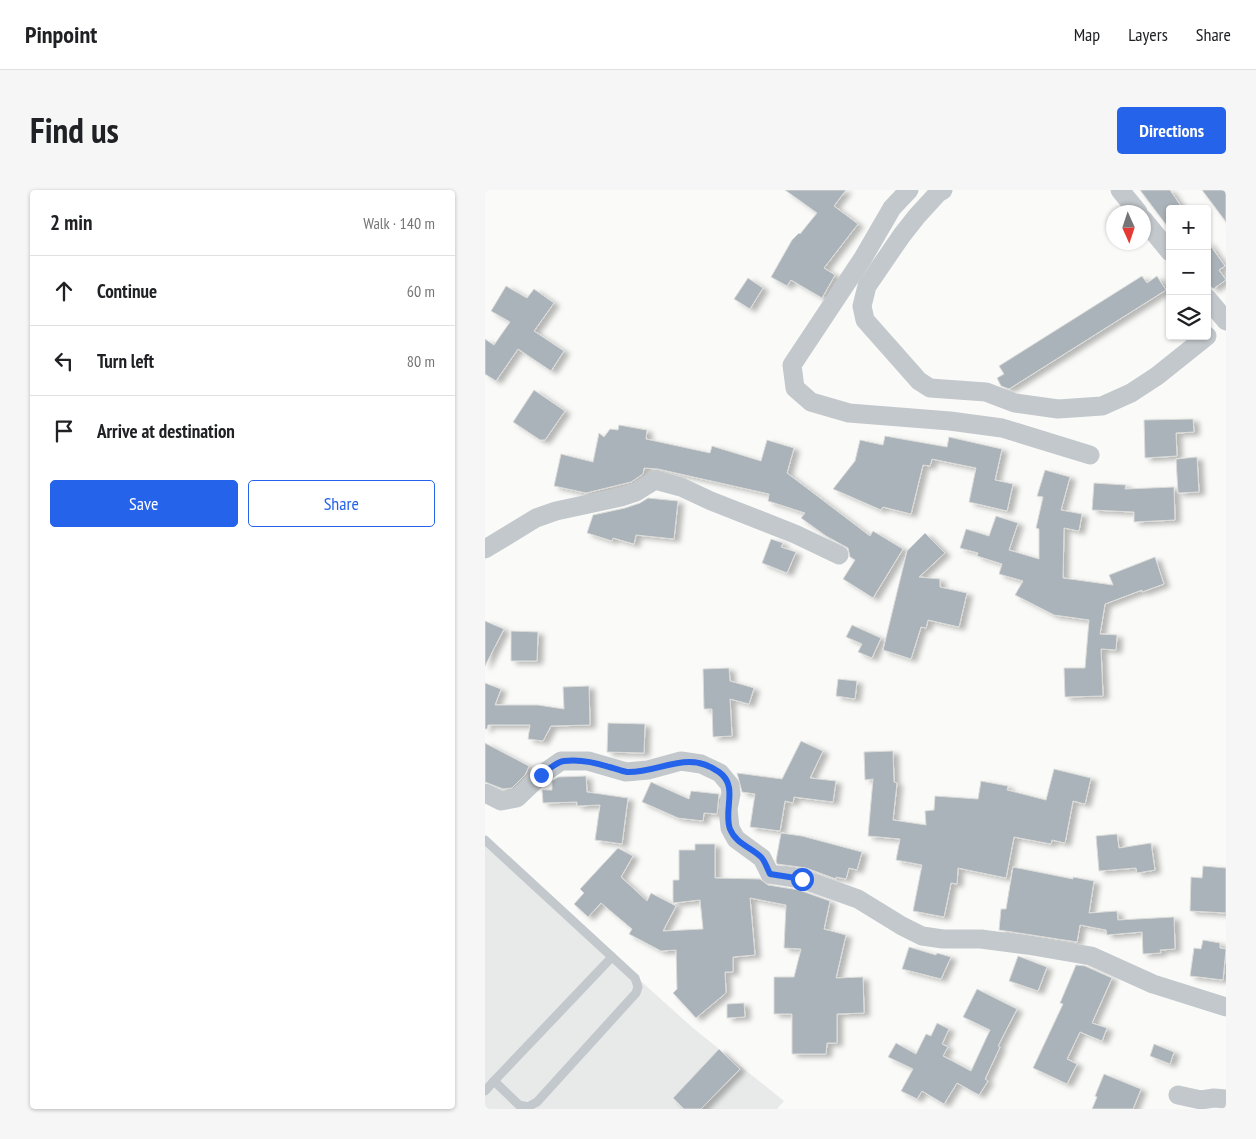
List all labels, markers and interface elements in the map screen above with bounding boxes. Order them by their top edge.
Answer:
text: Pinpoint [25,19,97,50]
text: Map [1074,23,1100,46]
text: Layers [1128,23,1168,46]
text: Share [1196,23,1231,46]
text: Find us [30,107,119,153]
button: Directions [1117,107,1226,154]
north arrow [1106,205,1151,250]
map controls [1166,205,1211,340]
button: + [1166,205,1211,250]
text: 2 min [50,209,92,236]
text: Walk · 140 m [363,213,435,233]
button: − [1166,250,1211,295]
icon: ahead [50,277,78,305]
text: Continue [97,279,157,303]
text: 60 m [407,281,435,301]
button: layers [1166,295,1211,340]
icon: left [50,347,78,375]
text: Turn left [97,349,154,373]
text: 80 m [407,351,435,371]
icon: arrive [50,417,78,445]
text: Arrive at destination [97,419,235,443]
button: Save [50,480,238,527]
button: Share [248,480,435,527]
route end [530,764,553,787]
route start [791,868,814,891]

